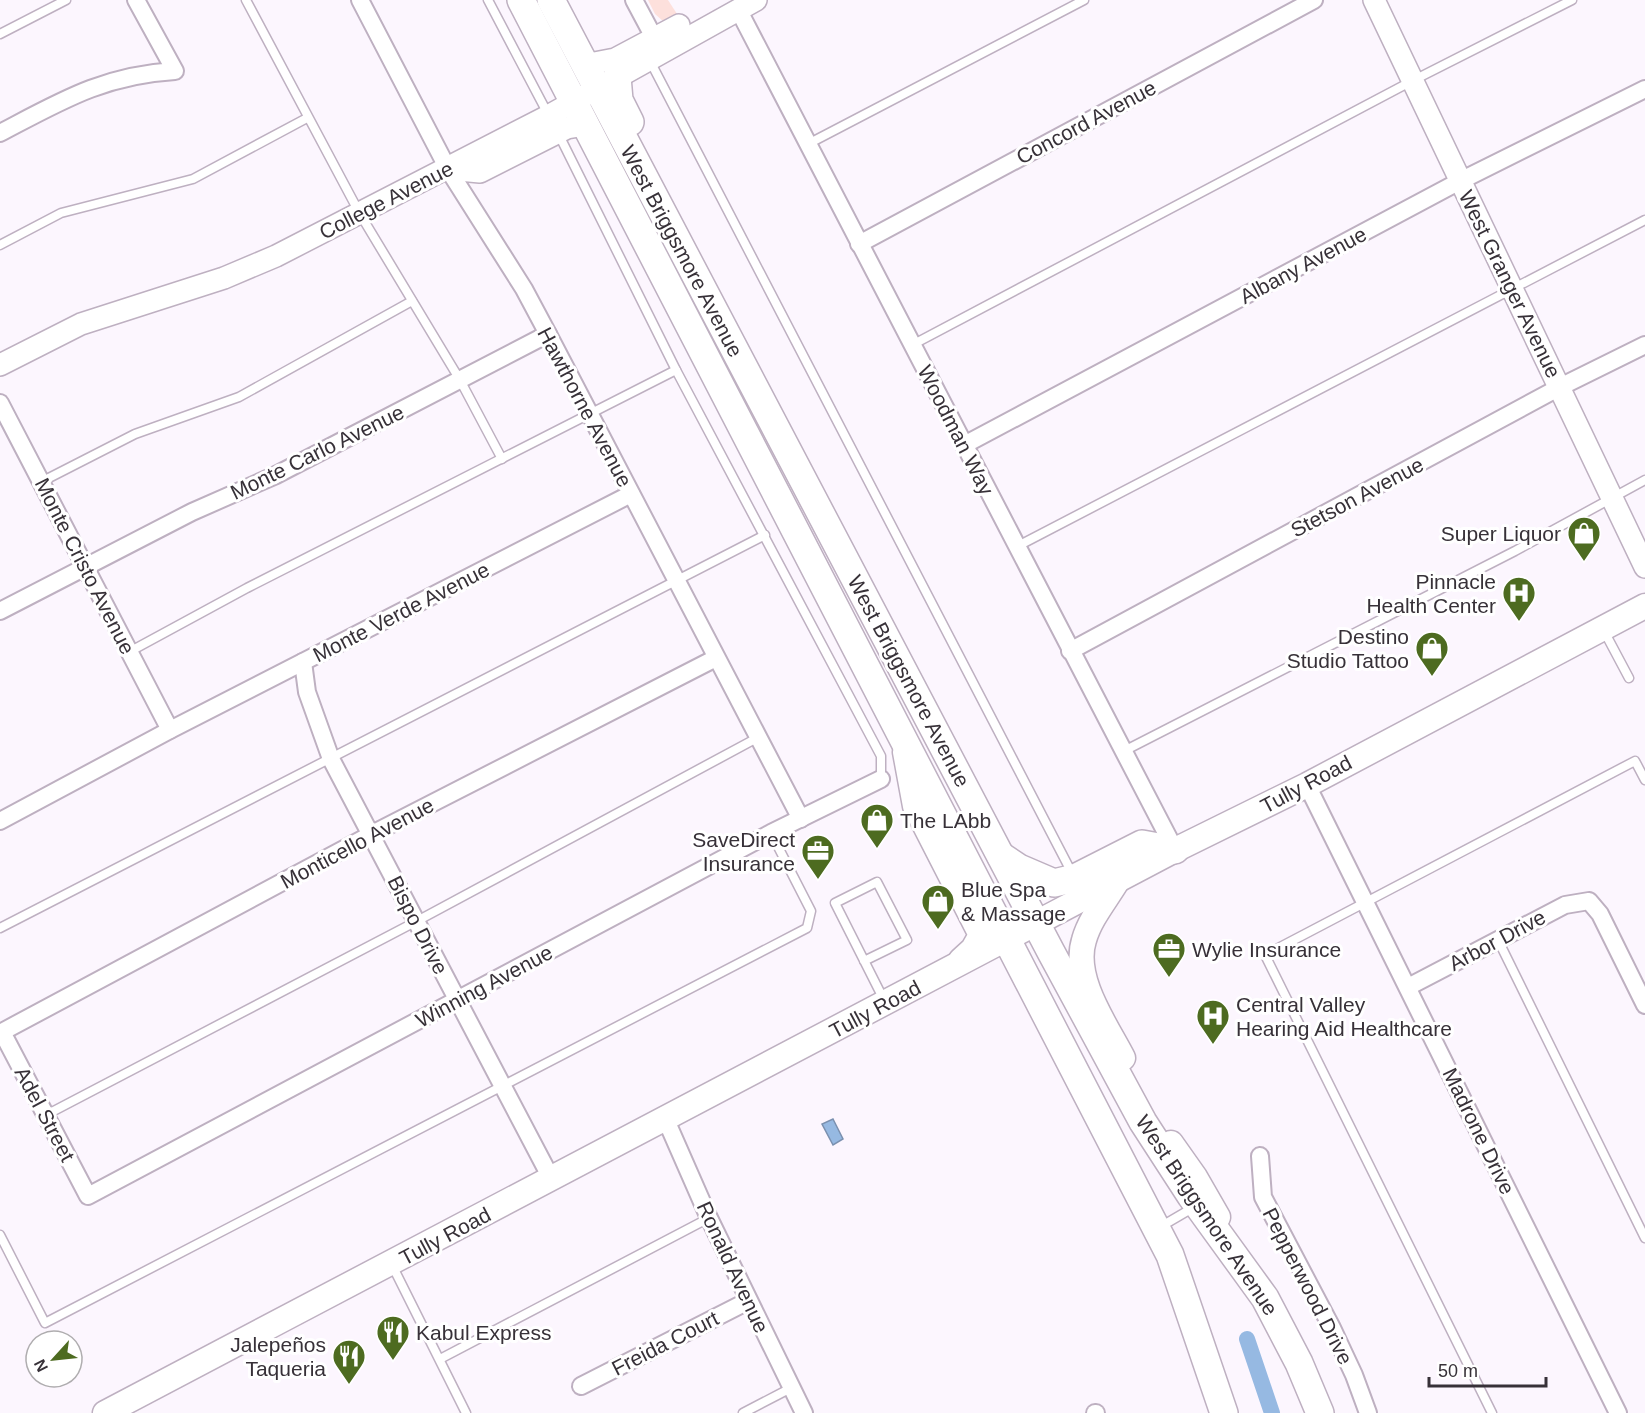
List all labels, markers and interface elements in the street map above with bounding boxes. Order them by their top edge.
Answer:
street label: Concord Avenue [1012,75,1160,169]
street label: West Briggsmore Avenue [616,141,748,361]
street label: College Avenue [315,156,457,244]
street label: West Granger Avenue [1455,186,1565,382]
street label: Albany Avenue [1236,222,1370,308]
street label: Hawthorne Avenue [533,323,637,491]
street label: Woodman Way [913,361,999,499]
street label: Monte Carlo Avenue [227,400,407,504]
street label: Stetson Avenue [1287,452,1427,542]
street label: Monte Cristo Avenue [31,474,139,658]
shop icon: Super Liquor [1566,515,1602,562]
place label: Super Liquor [1441,522,1561,545]
street label: Monte Verde Avenue [309,558,493,666]
place label: Pinnacle Health Center [1366,570,1496,617]
street label: West Briggsmore Avenue [843,571,975,791]
hospital icon: Pinnacle Health Center [1501,575,1537,622]
place label: Destino Studio Tattoo [1287,625,1409,672]
shop icon: Destino Studio Tattoo [1414,630,1450,677]
street label: Tully Road [1257,750,1355,818]
street label: Monticello Avenue [277,793,437,893]
shop icon: The LAbb [859,802,895,849]
place label: The LAbb [900,809,991,832]
place label: SaveDirect Insurance [692,828,795,875]
office icon: SaveDirect Insurance [800,833,836,880]
street label: Bispo Drive [383,872,453,978]
place label: Blue Spa & Massage [961,878,1066,925]
shop icon: Blue Spa & Massage [920,883,956,930]
street label: Arbor Drive [1445,905,1549,975]
office icon: Wylie Insurance [1151,931,1187,978]
place label: Wylie Insurance [1192,938,1341,961]
street label: Winning Avenue [412,940,556,1032]
street label: Tully Road [826,975,924,1043]
place label: Central Valley Hearing Aid Healthcare [1236,993,1452,1040]
hospital icon: Central Valley Hearing Aid Healthcare [1195,998,1231,1045]
street label: Adel Street [10,1063,80,1165]
street label: Madrone Drive [1438,1064,1520,1198]
street label: West Briggsmore Avenue [1131,1111,1283,1319]
street label: Ronald Avenue [693,1198,773,1336]
street label: Tully Road [396,1202,494,1270]
street label: Pepperwood Drive [1259,1204,1357,1368]
street label: Freida Court [608,1306,722,1380]
restaurant icon: Kabul Express [375,1314,411,1361]
place label: Kabul Express [416,1321,551,1344]
north arrow [24,1329,84,1389]
place label: Jalepeños Taqueria [230,1333,326,1380]
restaurant icon: Jalepeños Taqueria [331,1338,367,1385]
scale bar [1429,1350,1546,1388]
text: N [31,1357,51,1375]
text: 50 m [1438,1361,1478,1381]

